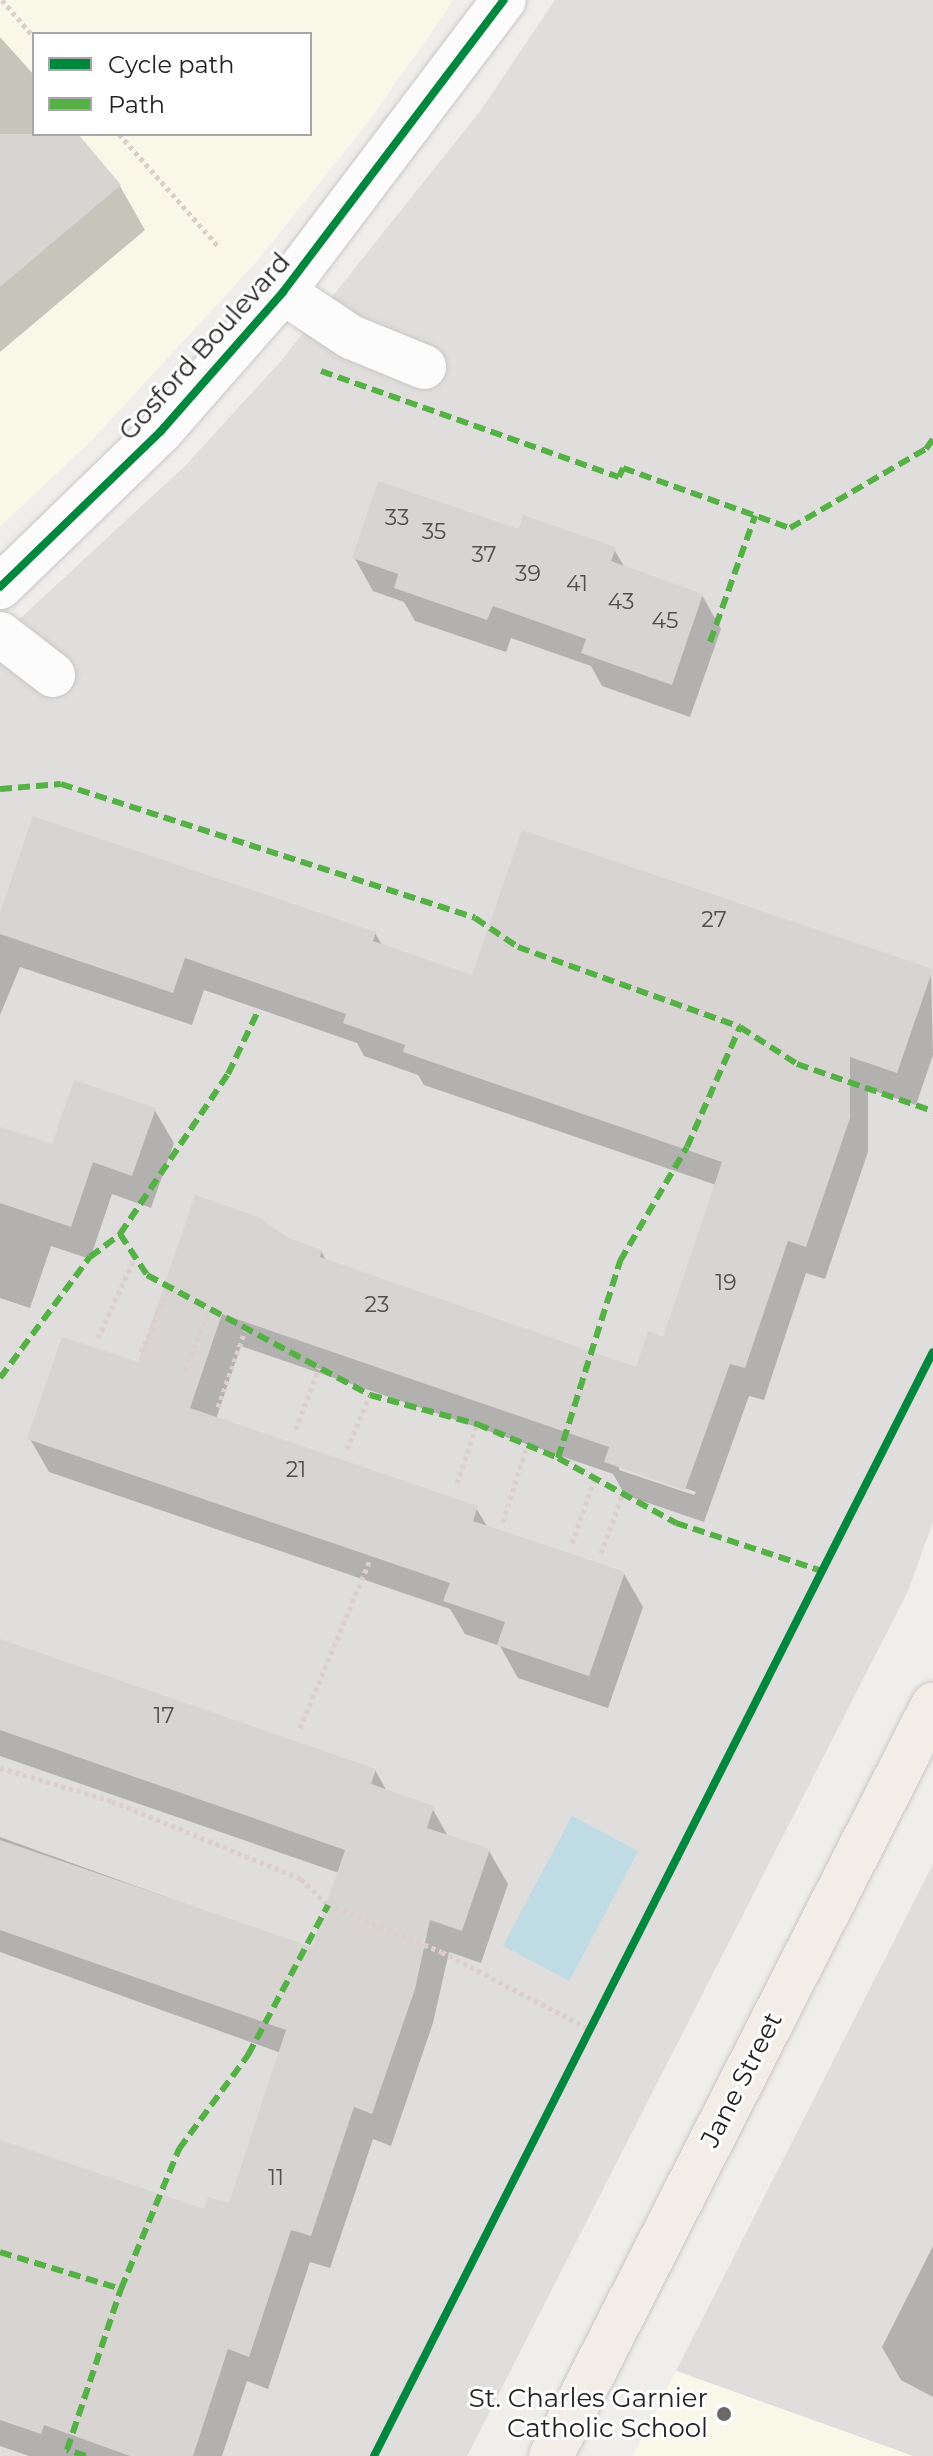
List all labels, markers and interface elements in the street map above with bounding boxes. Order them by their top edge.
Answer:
legend [32,32,312,136]
text: Cycle path [108,50,235,79]
text: Path [108,90,165,119]
street label: Gosford Boulevard [113,247,297,447]
house number: 33 [385,505,409,531]
house number: 35 [422,519,446,545]
house number: 37 [471,542,497,568]
house number: 39 [515,561,541,587]
house number: 41 [566,571,588,597]
house number: 43 [608,589,634,615]
house number: 45 [652,608,678,634]
house number: 27 [701,907,727,933]
house number: 19 [715,1270,737,1296]
house number: 23 [365,1292,389,1318]
house number: 21 [286,1457,306,1483]
house number: 17 [154,1703,174,1729]
street label: Jane Street [695,2007,789,2153]
house number: 11 [268,2165,284,2191]
place label: St. Charles Garnier Catholic School [469,2383,708,2444]
marker: St. Charles Garnier Catholic School [715,2405,733,2423]

